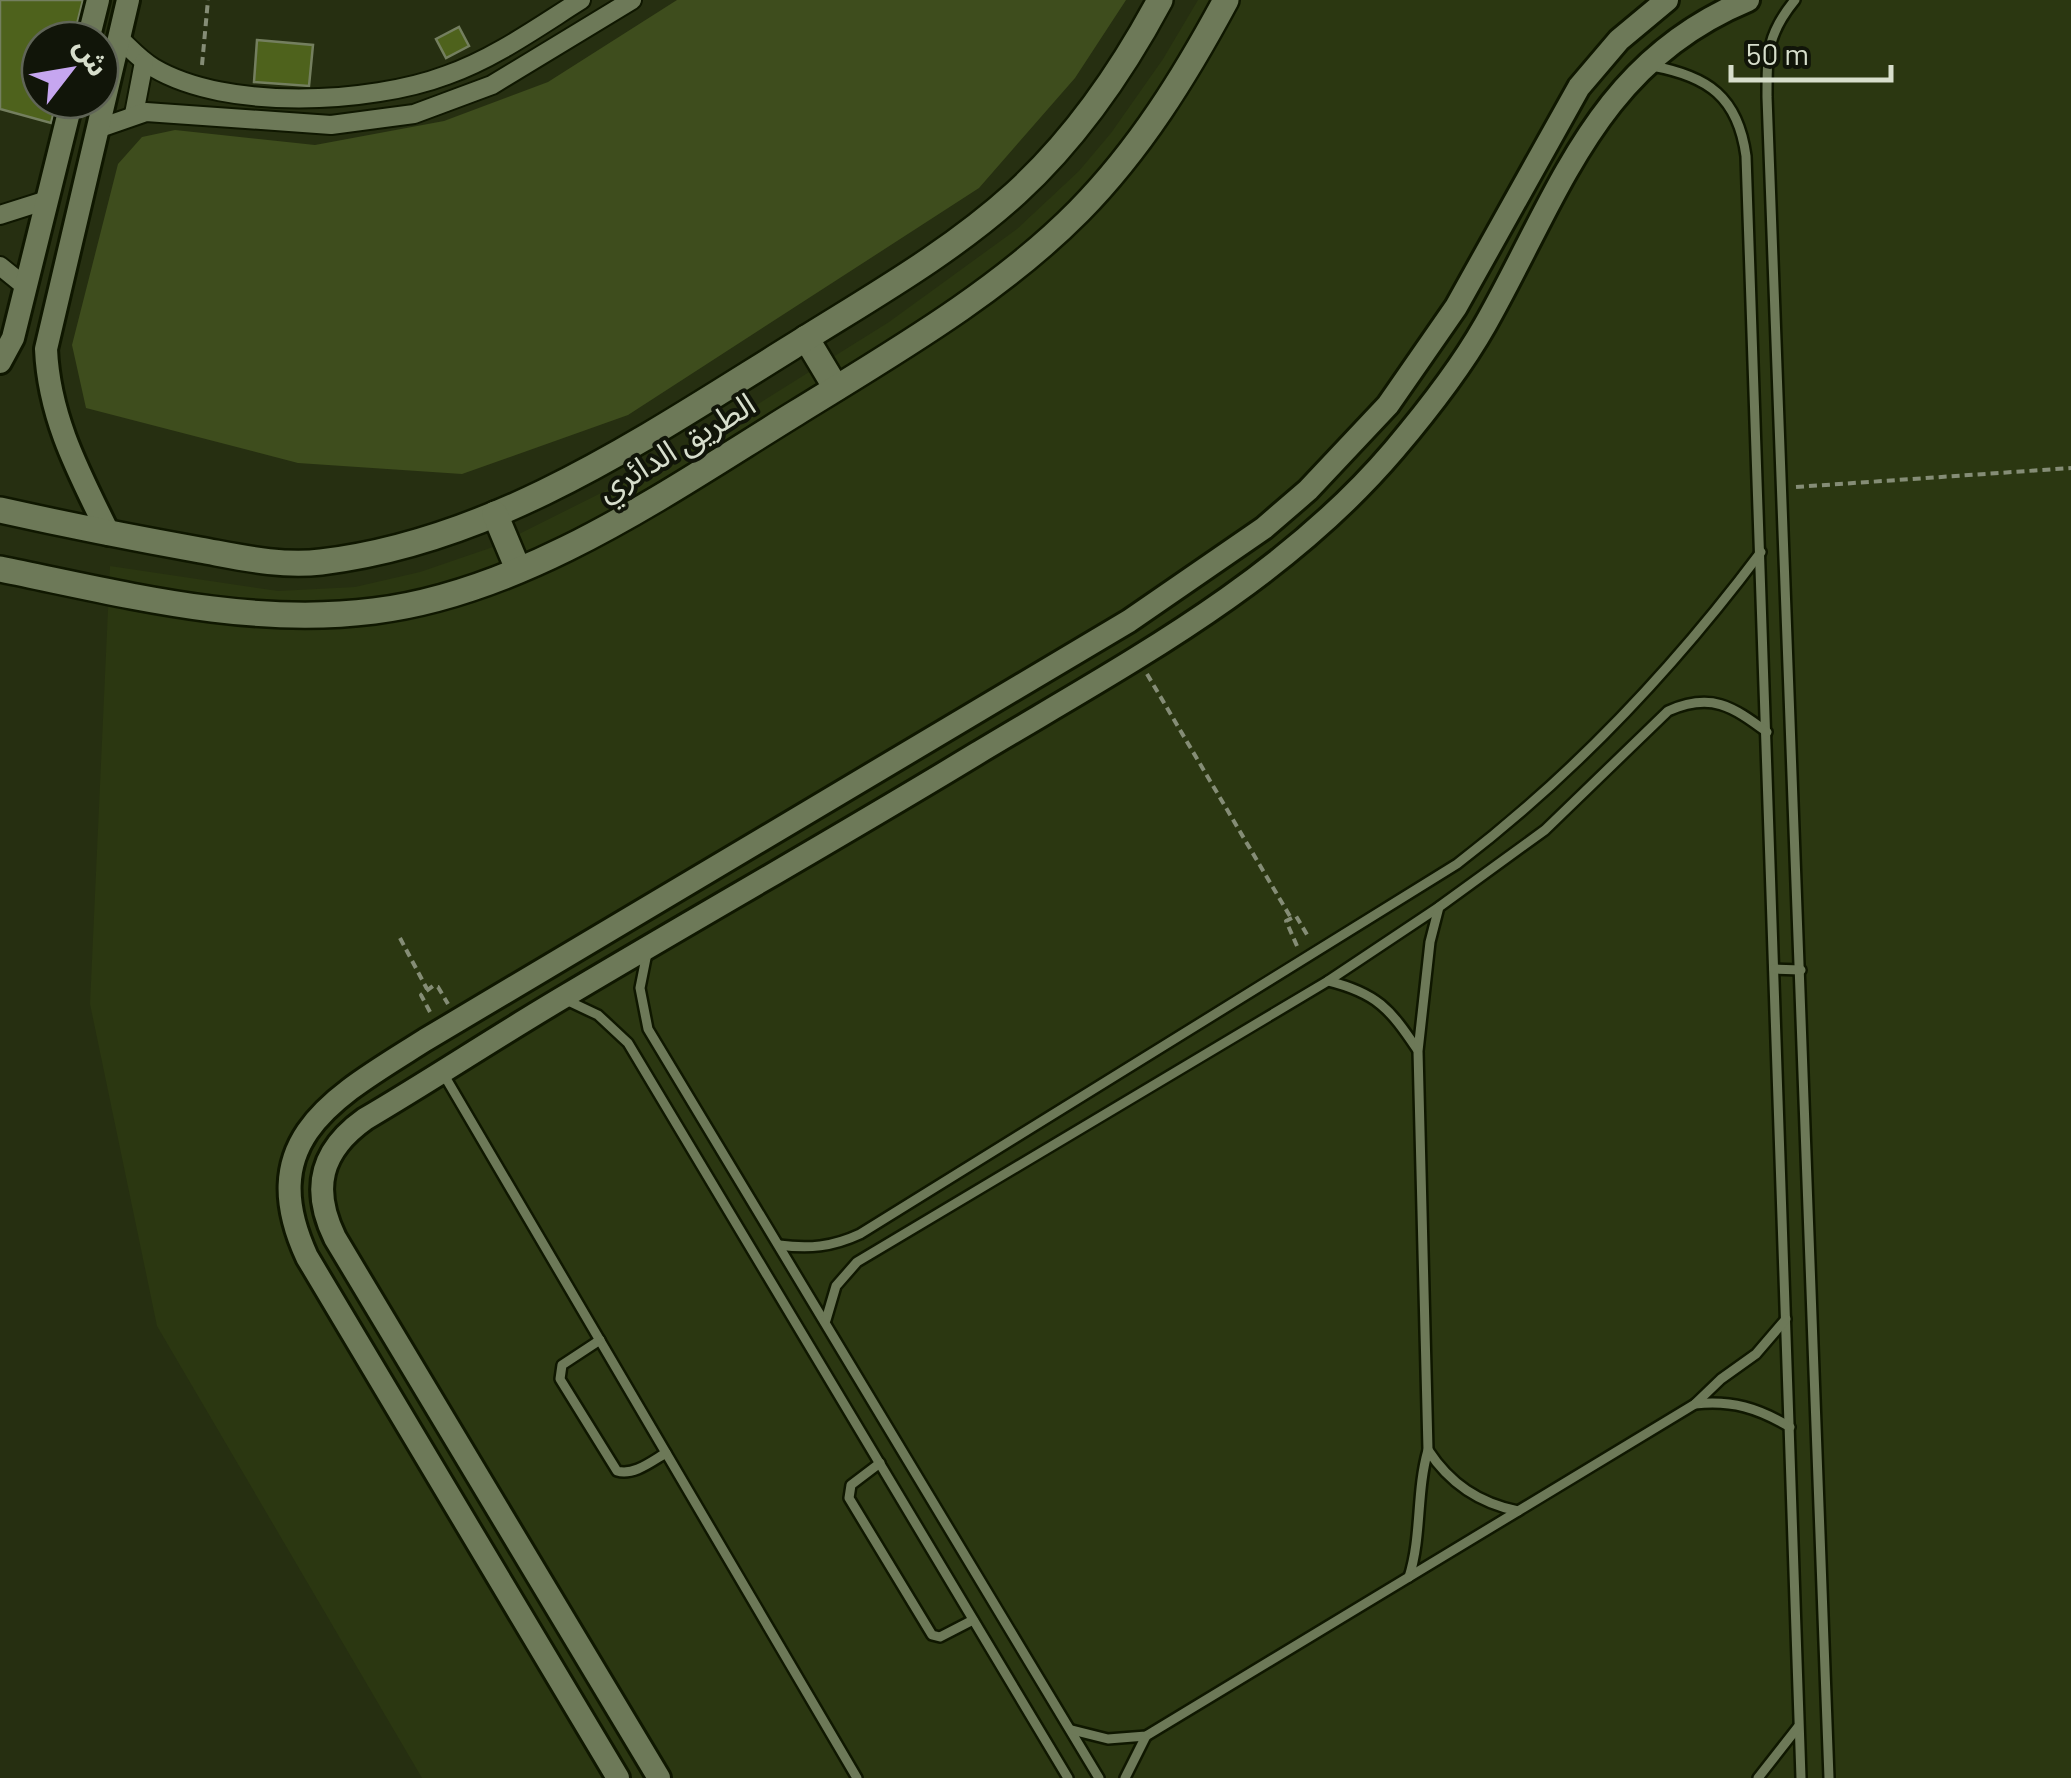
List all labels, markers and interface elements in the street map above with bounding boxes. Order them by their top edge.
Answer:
north arrow [20,20,120,120]
scale bar [1731,20,1891,82]
text: ش [68,31,117,82]
text: 50 m [1746,35,1809,71]
street label: الطريق الدائري [589,383,765,514]

